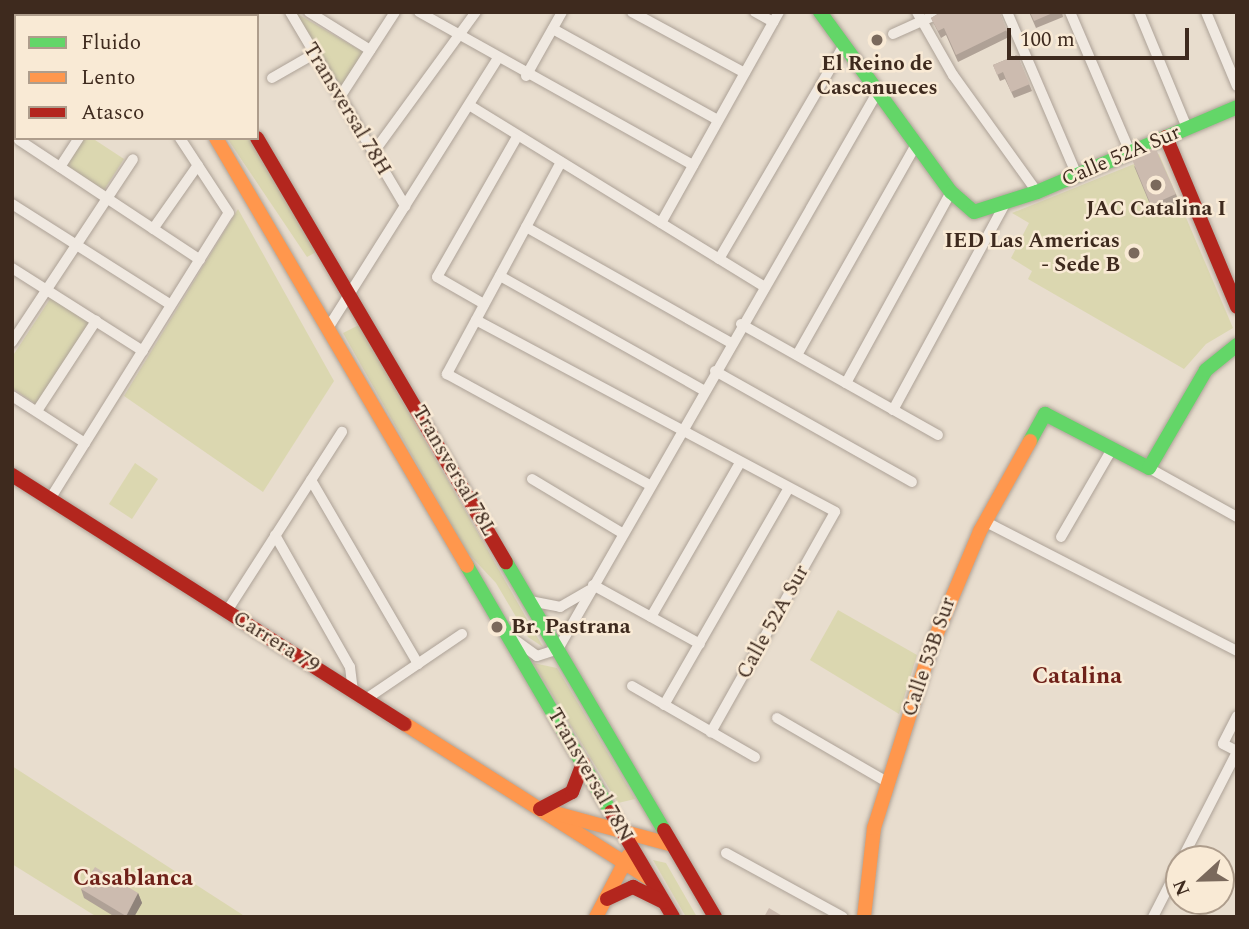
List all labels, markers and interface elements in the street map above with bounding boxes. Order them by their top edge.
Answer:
legend [14,14,259,140]
scale bar [1011,14,1193,58]
text: 100 m [1020,24,1075,56]
text: Fluido [81,27,141,59]
marker: El Reino de Cascanueces [869,32,885,48]
street label: Transversal 78H [297,38,397,180]
place label: El Reino de Cascanueces [816,51,938,101]
text: Lento [81,62,135,94]
text: Atasco [81,97,144,129]
street label: Calle 52A Sur [1058,120,1184,192]
marker: JAC Catalina I [1148,177,1164,193]
place label: JAC Catalina I [1086,196,1226,222]
place label: IED Las Americas - Sede B [944,228,1120,278]
marker: IED Las Americas - Sede B [1126,245,1142,261]
street label: Transversal 78L [406,401,502,541]
street label: Calle 52A Sur [731,561,815,683]
street label: Calle 53B Sur [897,594,961,720]
street label: Carrera 79 [228,606,324,678]
place label: Br. Pastrana [511,614,630,640]
marker: Br. Pastrana [489,619,505,635]
district label: Catalina [1032,663,1122,691]
street label: Transversal 78N [541,703,639,847]
north arrow [1165,845,1235,915]
district label: Casablanca [73,865,193,893]
text: N [1166,875,1198,900]

